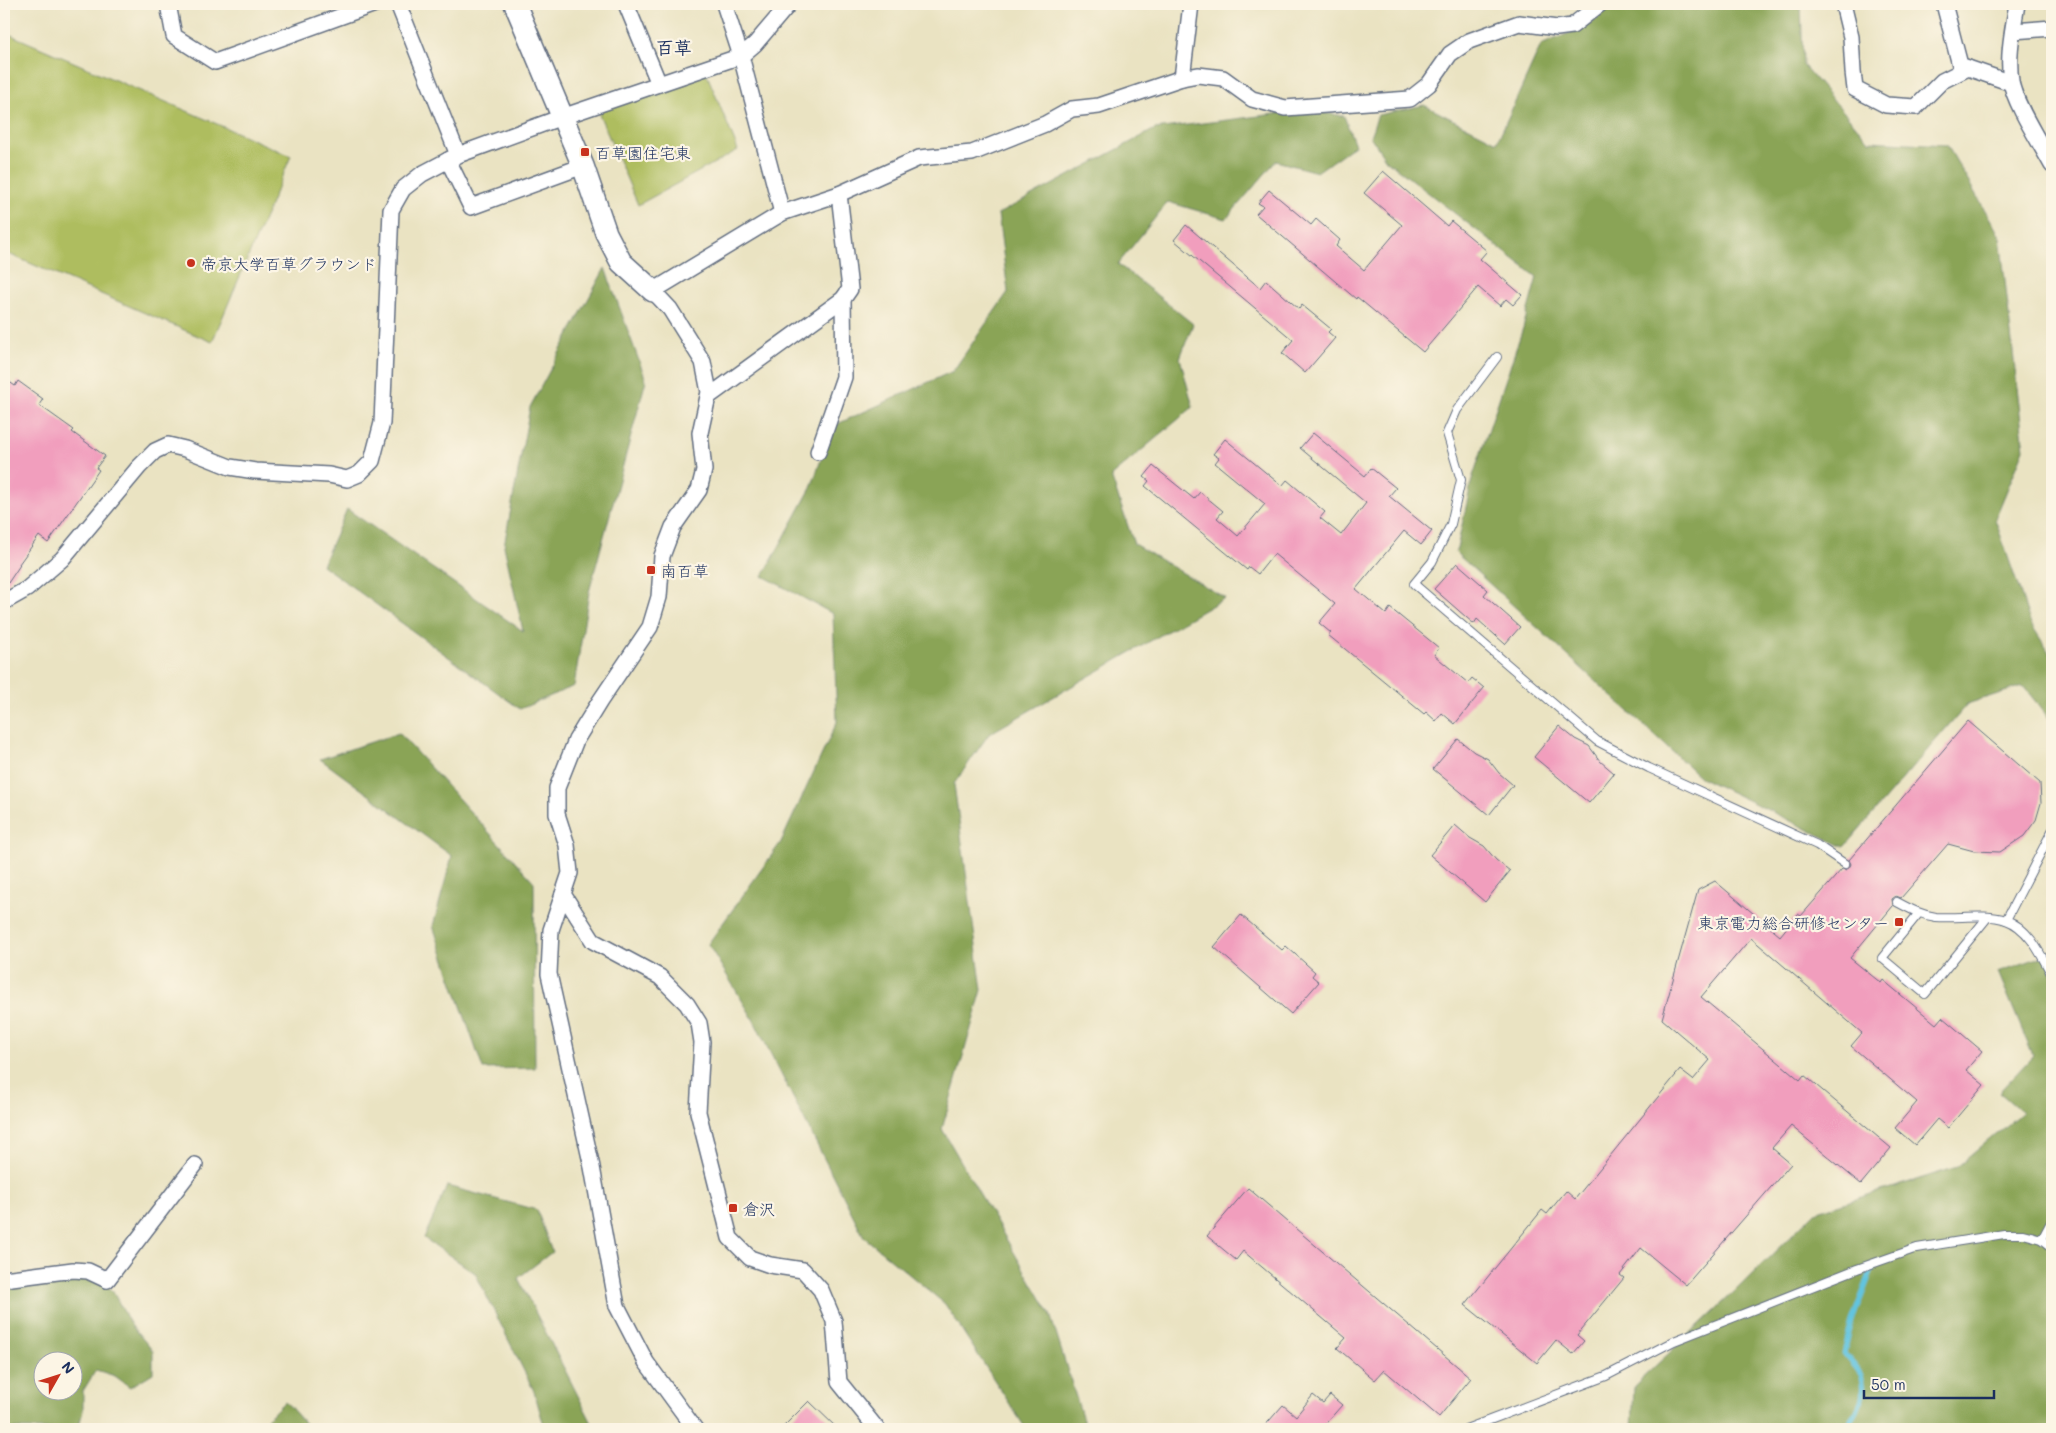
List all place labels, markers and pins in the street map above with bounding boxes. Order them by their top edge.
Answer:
place label: 百草園住宅東 [595,142,691,163]
marker: 百草園住宅東 [579,146,591,158]
place label: 帝京大学百草グラウンド [201,253,377,274]
marker: 帝京大学百草グラウンド [185,257,197,269]
place label: 南百草 [661,560,709,581]
marker: 南百草 [645,564,657,576]
place label: 東京電力総合研修センター [1698,912,1889,933]
marker: 東京電力総合研修センター [1893,916,1905,928]
place label: 倉沢 [743,1198,775,1219]
marker: 倉沢 [727,1202,739,1214]

